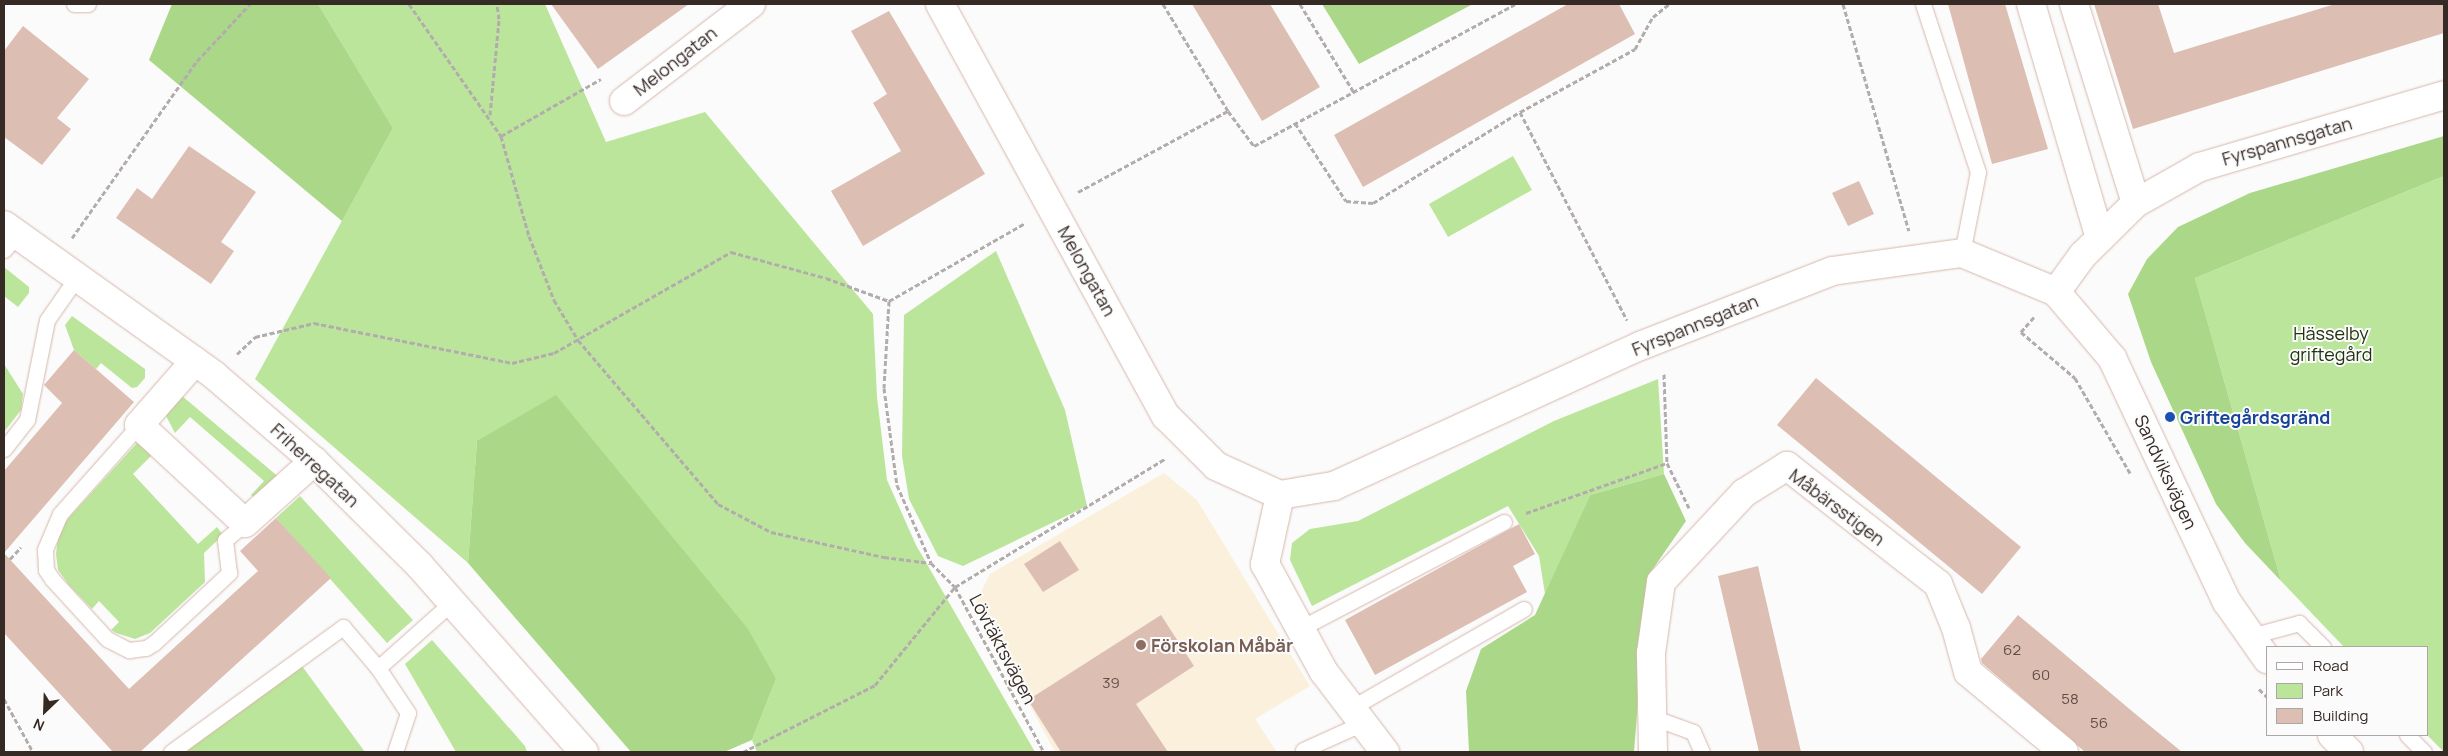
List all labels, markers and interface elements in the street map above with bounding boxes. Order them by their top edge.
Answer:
street label: Melongatan [629,22,721,100]
street label: Fyrspannsgatan [2220,112,2354,170]
street label: Melongatan [1053,222,1121,320]
street label: Fyrspannsgatan [1629,290,1761,360]
park label: Hässelby griftegård [2290,323,2372,366]
place label: Griftegårdsgränd [2180,406,2330,428]
street label: Sandviksvägen [2130,411,2202,533]
marker: Griftegårdsgränd [2164,411,2176,423]
street label: Friherregatan [266,419,364,511]
street label: Måbärsstigen [1785,464,1889,550]
street label: Lövtäktsvägen [965,590,1041,708]
place label: Förskolan Måbär [1151,634,1293,656]
marker: Förskolan Måbär [1135,639,1147,651]
house number: 62 [2003,641,2021,659]
legend [2266,646,2428,736]
text: Road [2313,655,2349,676]
house number: 60 [2032,666,2050,684]
house number: 39 [1102,674,1120,692]
text: Park [2313,680,2343,701]
north arrow [20,686,70,736]
house number: 58 [2061,690,2079,708]
text: Building [2313,705,2368,726]
text: N [30,714,47,736]
house number: 56 [2090,714,2108,732]

